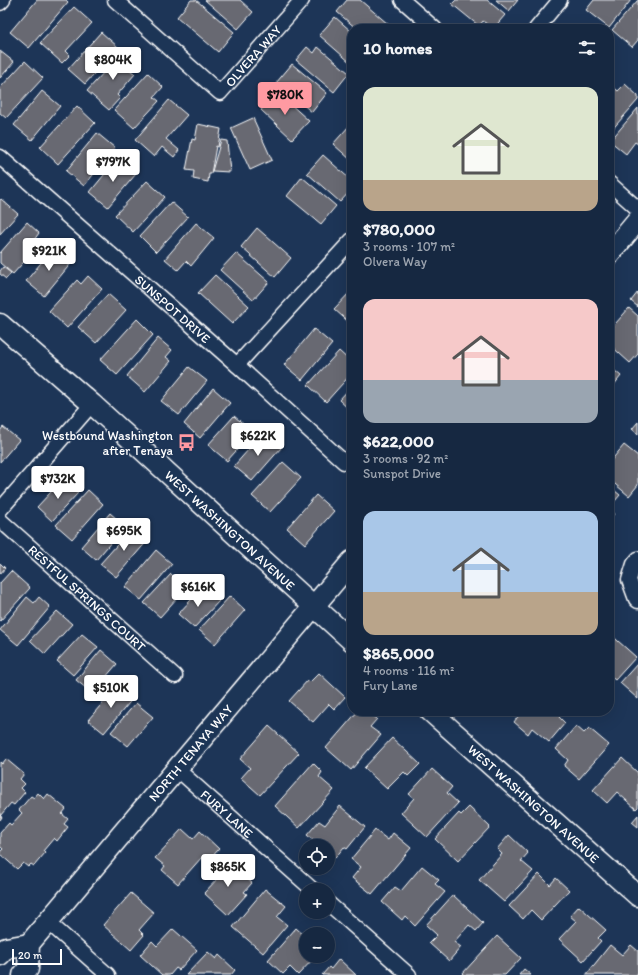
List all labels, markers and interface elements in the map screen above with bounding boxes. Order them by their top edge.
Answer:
street label: OLVERA WAY [222,22,285,90]
icon: filters [576,37,598,59]
text: 10 homes [363,38,432,58]
pin: $804K [85,47,141,81]
text: $804K [94,52,132,67]
pin: $780K [257,82,313,116]
text: $780K [267,87,303,102]
icon: home [445,113,517,185]
pin: $797K [85,149,141,183]
text: $797K [96,154,130,169]
text: $780,000 [363,219,435,239]
pin: $921K [21,238,77,272]
text: 3 rooms · 107 m² [363,239,455,254]
text: $921K [32,243,66,258]
text: Olvera Way [363,254,427,269]
street label: SUNSPOT DRIVE [132,272,213,346]
icon: home [445,325,517,397]
pin: $622K [230,423,286,457]
place label: Westbound Washington after Tenaya [42,428,174,458]
text: $622K [240,428,276,443]
text: $622,000 [363,431,434,451]
bus stop icon: Westbound Washington after Tenaya [176,432,196,452]
text: 3 rooms · 92 m² [363,451,448,466]
pin: $732K [30,466,86,500]
text: Sunspot Drive [363,466,441,481]
street label: WEST WASHINGTON AVENUE [162,467,298,593]
text: $732K [40,471,76,486]
pin: $695K [96,518,152,552]
text: $695K [106,523,142,538]
icon: home [445,537,517,609]
street label: RESTFUL SPRINGS COURT [25,542,149,655]
pin: $616K [170,574,226,608]
text: $616K [181,579,215,594]
text: $865,000 [363,643,434,663]
text: 4 rooms · 116 m² [363,663,454,678]
pin: $510K [83,675,139,709]
text: Fury Lane [363,678,418,693]
text: $510K [93,680,129,695]
street label: NORTH TENAYA WAY [146,701,236,805]
street label: WEST WASHINGTON AVENUE [465,741,602,866]
street label: FURY LANE [198,787,256,841]
map controls [299,839,335,963]
button: locate [299,839,335,875]
pin: $865K [200,854,256,888]
text: $865K [210,859,246,874]
button: + [299,883,335,919]
button: − [299,927,335,963]
scale bar [12,947,62,966]
text: 20 m [18,949,42,962]

